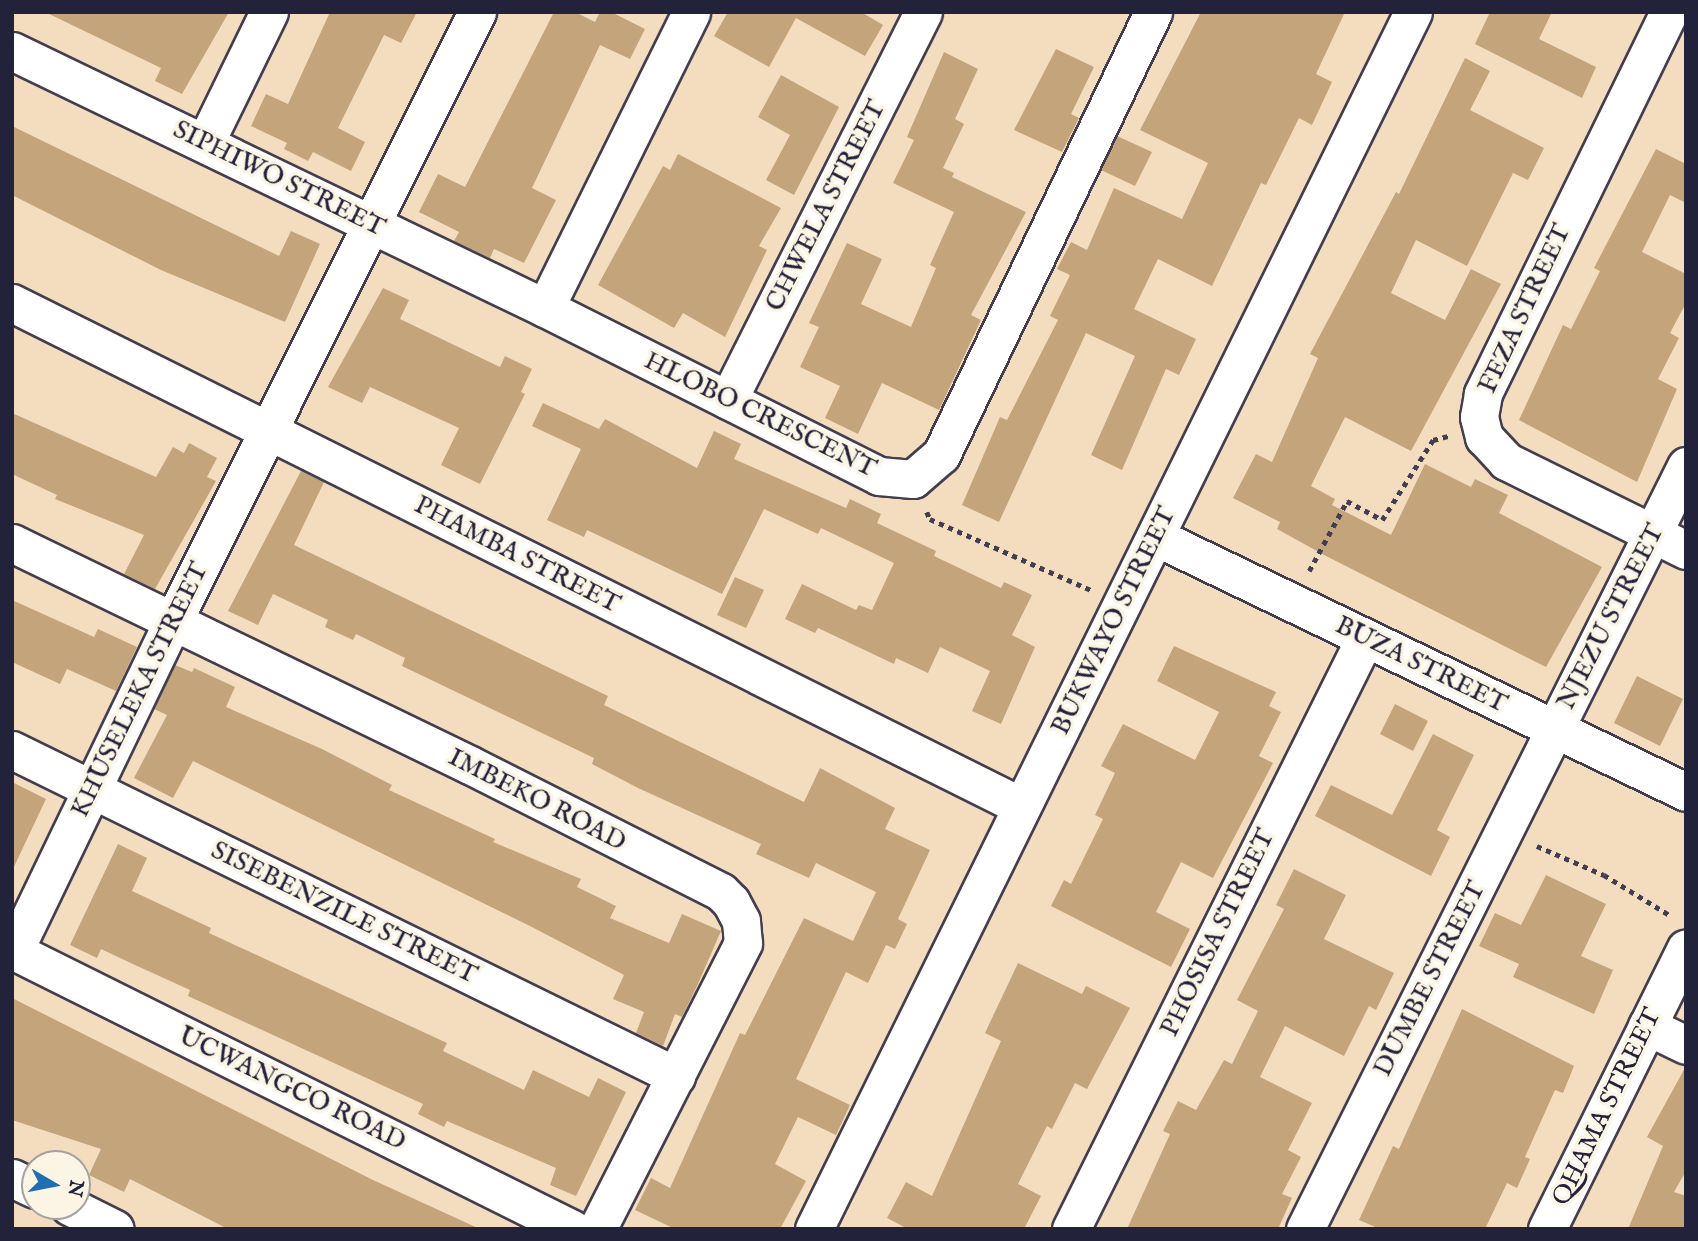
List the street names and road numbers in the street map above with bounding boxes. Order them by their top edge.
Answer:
street label: CHWELA STREET [759,95,893,317]
street label: SIPHIWO STREET [168,114,390,244]
street label: FEZA STREET [1472,220,1578,398]
street label: HLOBO CRESCENT [639,345,881,485]
street label: PHAMBA STREET [409,490,625,620]
street label: BUKWAYO STREET [1045,502,1183,740]
street label: NJEZU STREET [1551,519,1671,715]
street label: KHUSELEKA STREET [65,557,215,823]
street label: BUZA STREET [1330,610,1512,720]
street label: IMBEKO ROAD [443,742,631,858]
street label: PHOSISA STREET [1154,824,1282,1042]
street label: SISEBENZILE STREET [206,835,482,991]
street label: DUMBE STREET [1367,876,1493,1082]
street label: QHAMA STREET [1546,1003,1668,1211]
street label: UCWANGCO ROAD [173,1020,411,1158]

